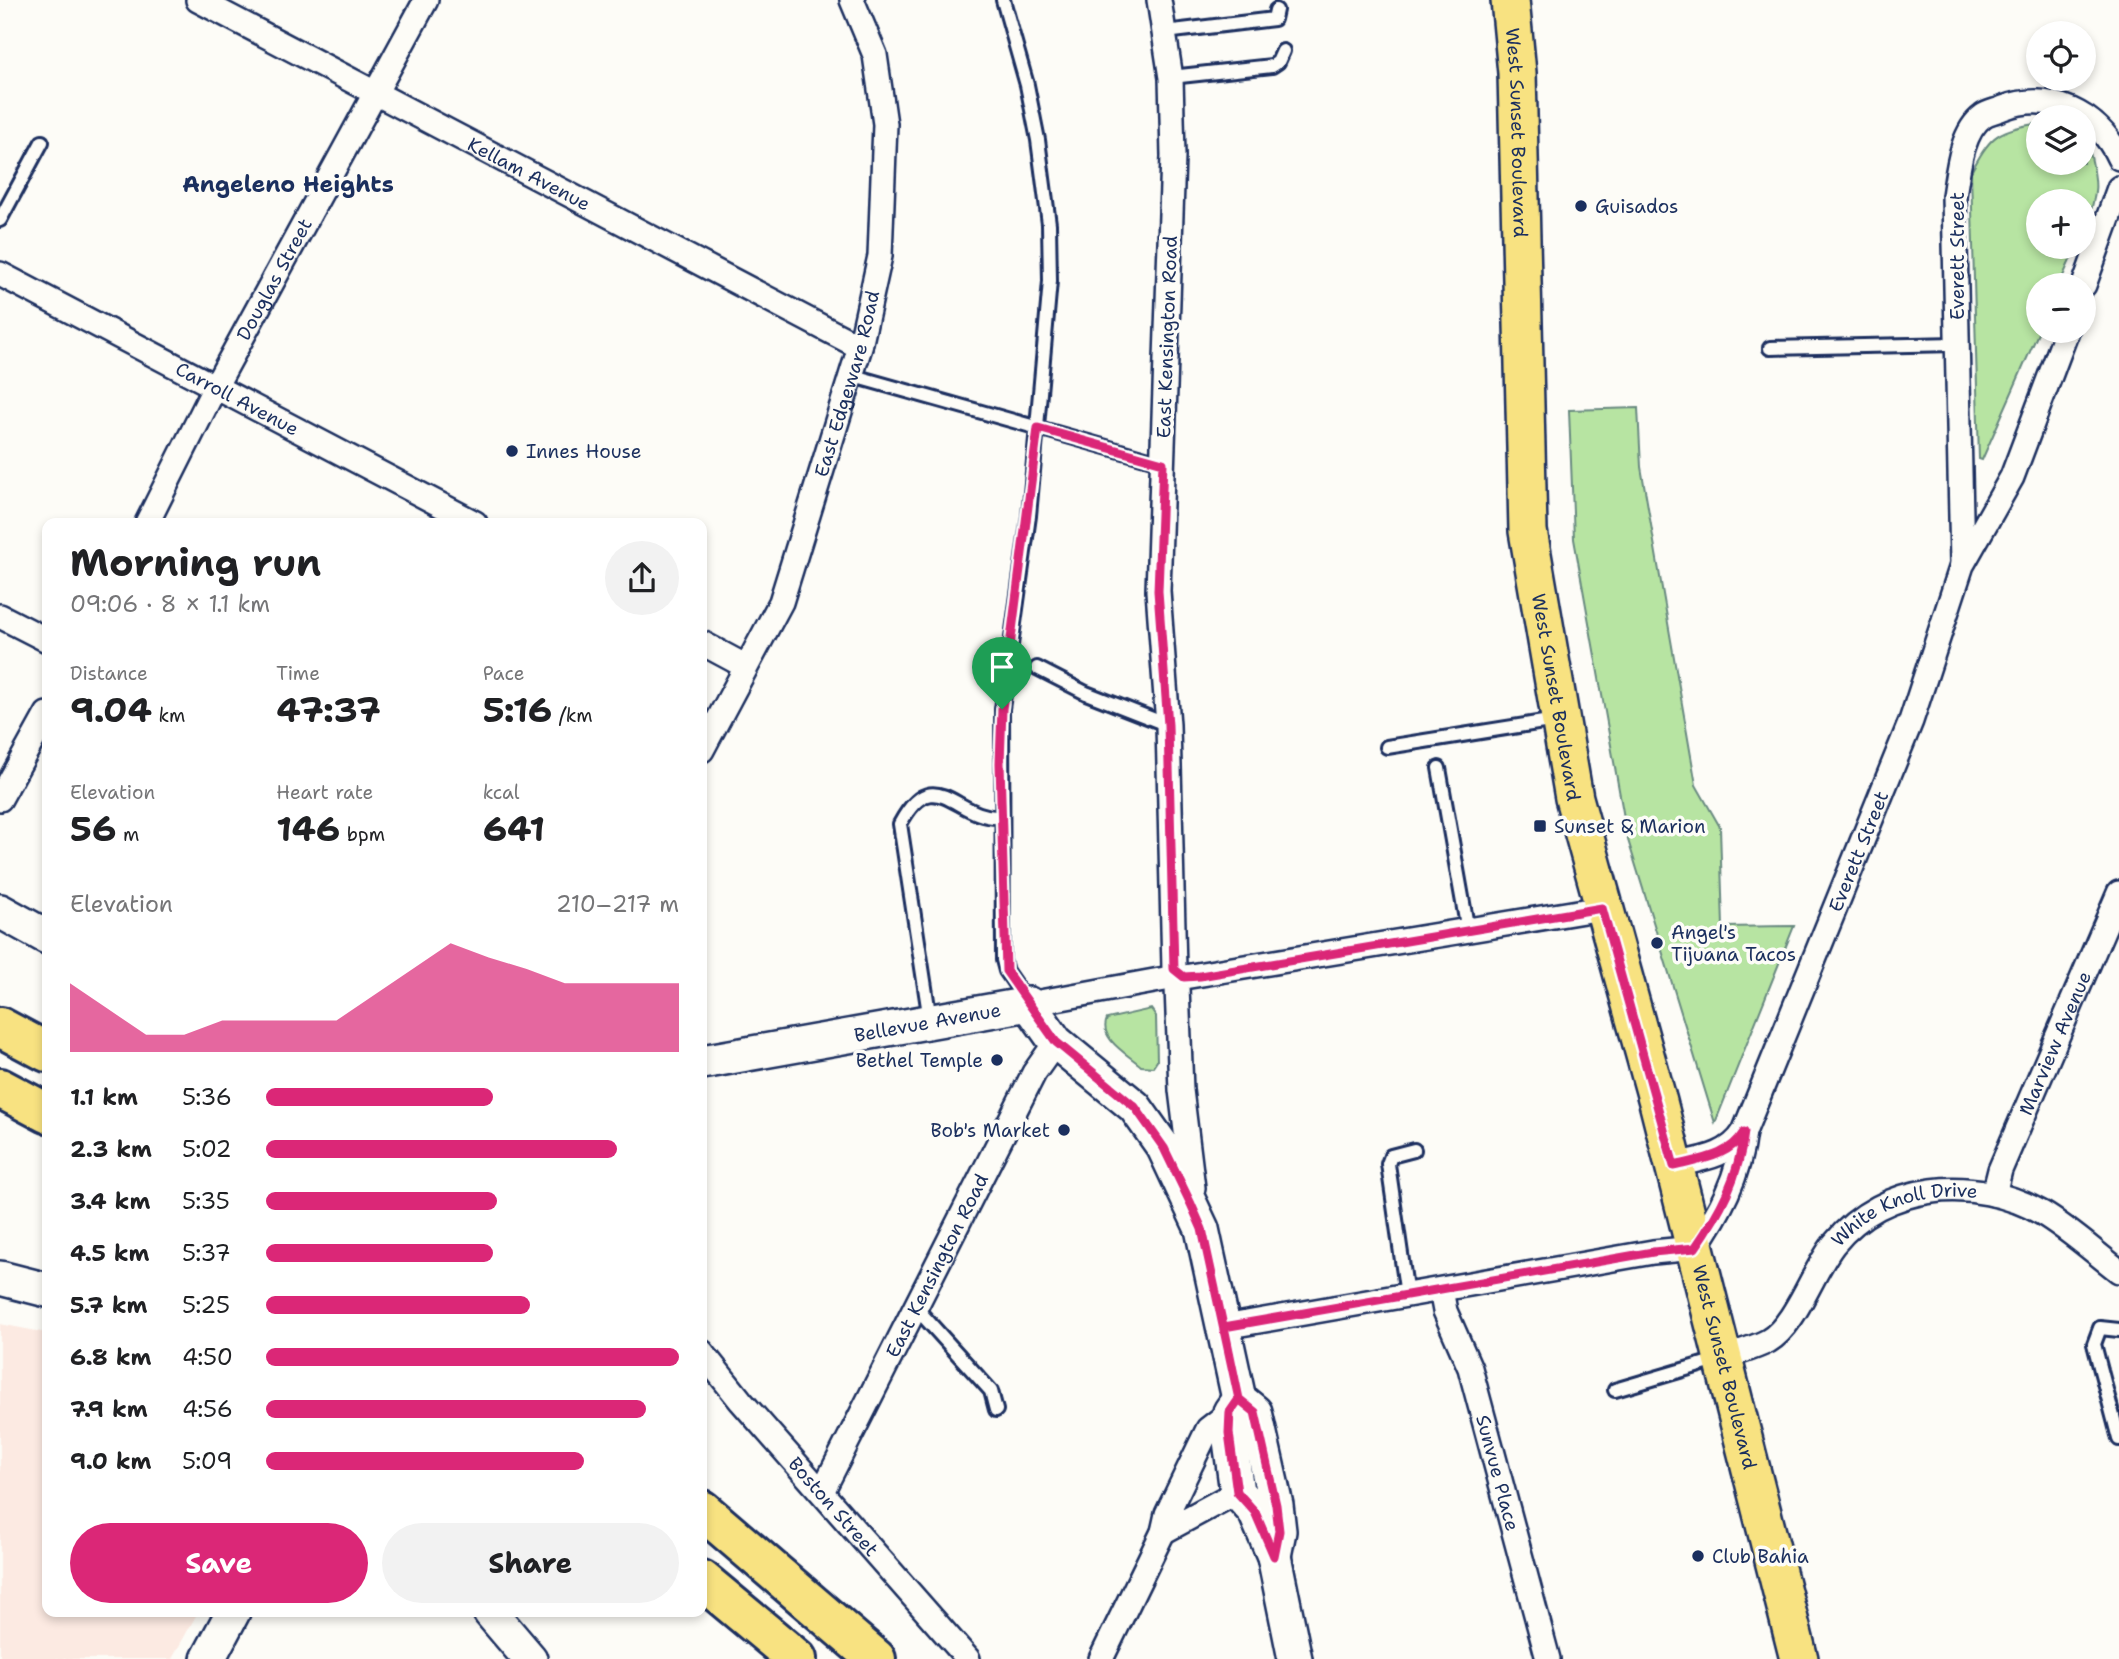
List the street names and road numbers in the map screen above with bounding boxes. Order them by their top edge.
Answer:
street label: West Sunset Boulevard [1500,27,1533,238]
street label: Kellam Avenue [464,131,595,216]
street label: Everett Street [1945,192,1970,320]
street label: Douglas Street [230,214,317,345]
street label: East Kensington Road [1151,235,1183,439]
street label: East Edgeware Road [808,288,885,480]
street label: Carroll Avenue [171,356,303,441]
street label: West Sunset Boulevard [1526,591,1587,803]
street label: Everett Street [1822,787,1894,915]
street label: Marview Avenue [2013,967,2097,1119]
street label: Bellevue Avenue [852,997,1003,1047]
street label: East Kensington Road [880,1169,994,1362]
street label: White Knoll Drive [1825,1177,1979,1252]
street label: West Sunset Boulevard [1687,1262,1763,1472]
street label: Sunvue Place [1471,1412,1526,1534]
street label: Boston Street [783,1451,884,1561]

